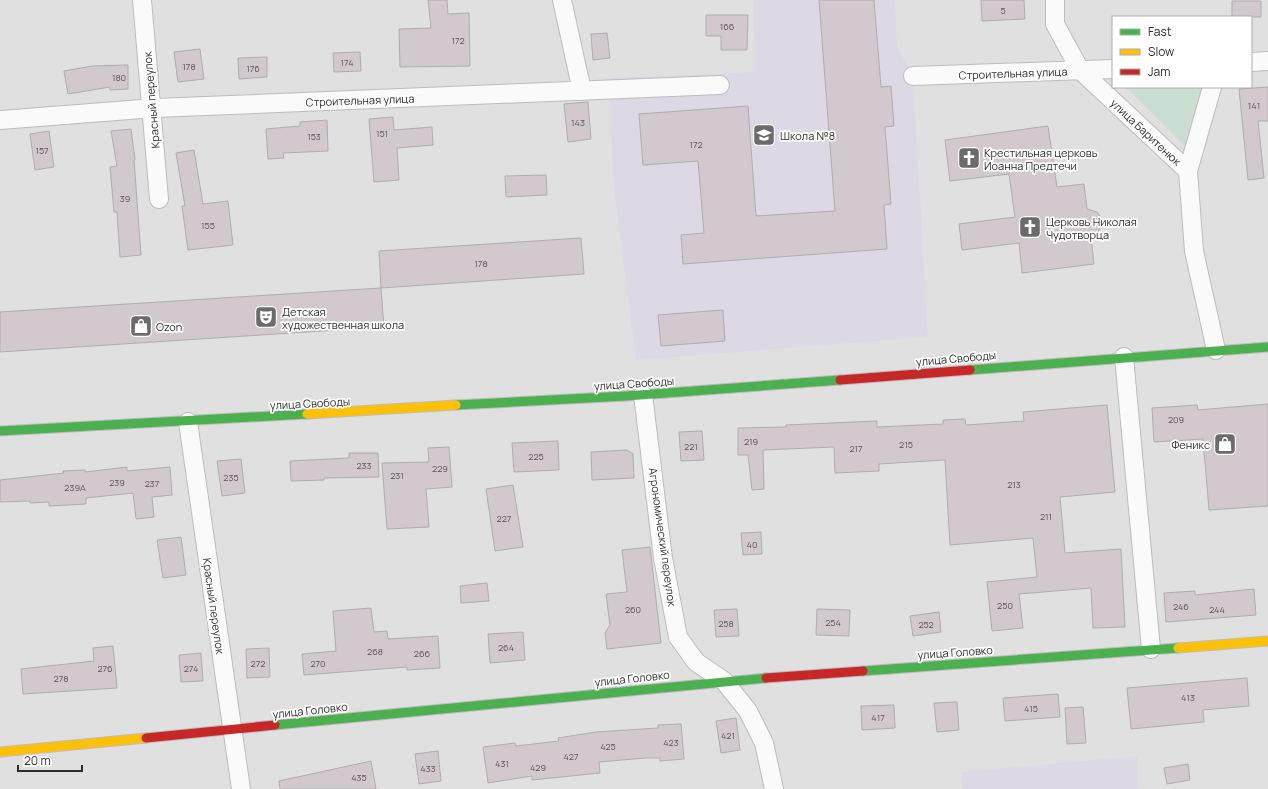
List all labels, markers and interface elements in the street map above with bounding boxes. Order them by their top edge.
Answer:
house number: 5 [1000,4,1006,17]
legend [1112,16,1252,88]
house number: 166 [720,20,735,33]
text: Fast [1148,23,1172,40]
house number: 172 [451,34,465,47]
text: Slow [1148,43,1174,60]
street label: Красный переулок [139,51,163,149]
house number: 174 [341,56,353,69]
house number: 178 [182,60,196,73]
house number: 176 [246,62,260,75]
text: Jam [1148,63,1170,80]
street label: Строительная улица [958,64,1068,82]
house number: 180 [112,71,126,84]
street label: Строительная улица [305,91,415,109]
street label: улица Баритенюк [1107,95,1185,169]
house number: 141 [1248,99,1260,112]
house number: 143 [571,116,585,129]
school or university icon: Школа №8 [751,122,777,148]
house number: 151 [376,127,388,140]
place label: Школа №8 [780,128,835,143]
house number: 153 [307,130,321,143]
house number: 172 [689,138,703,151]
house number: 157 [35,144,49,157]
church icon: Крестильная церковь Иоанна Предтечи [956,145,982,171]
place label: Крестильная церковь Иоанна Предтечи [984,145,1098,173]
house number: 39 [120,192,130,205]
church icon: Церковь Николая Чудотворца [1017,214,1043,240]
place label: Церковь Николая Чудотворца [1046,214,1137,242]
house number: 155 [201,219,215,232]
house number: 178 [474,257,488,270]
theatre icon: Детская художественная школа [253,304,279,330]
place label: Детская художественная школа [282,304,404,332]
shop icon: Ozon [128,313,154,339]
place label: Ozon [156,319,182,334]
street label: улица Свободы [915,347,997,369]
street label: улица Свободы [593,373,675,393]
street label: улица Свободы [269,393,351,413]
house number: 209 [1168,413,1184,426]
shop icon: Феникс [1212,431,1238,457]
house number: 219 [744,435,758,448]
place label: Феникс [1172,437,1210,452]
house number: 215 [899,438,913,451]
house number: 221 [684,440,698,453]
house number: 217 [849,442,863,455]
house number: 225 [528,450,544,463]
house number: 233 [356,459,372,472]
house number: 229 [432,462,448,475]
street label: Агрономический переулок [646,467,680,608]
house number: 231 [390,469,404,482]
house number: 235 [223,471,239,484]
house number: 239 [109,476,125,489]
house number: 237 [145,477,160,490]
house number: 213 [1007,478,1021,491]
house number: 239А [64,481,86,494]
house number: 211 [1040,510,1052,523]
house number: 227 [497,512,512,525]
house number: 40 [747,538,757,551]
street label: Красный переулок [200,557,228,656]
house number: 250 [997,599,1013,612]
house number: 246 [1173,600,1189,613]
house number: 260 [625,603,641,616]
house number: 244 [1209,603,1225,616]
house number: 254 [825,616,841,629]
house number: 258 [718,617,734,630]
house number: 252 [918,618,934,631]
house number: 264 [498,641,514,654]
street label: улица Головко [917,642,994,662]
house number: 268 [367,645,383,658]
house number: 266 [414,647,431,660]
house number: 272 [251,657,265,670]
house number: 270 [310,657,326,670]
house number: 276 [97,662,113,675]
house number: 274 [184,662,198,675]
street label: улица Головко [594,667,671,689]
house number: 278 [54,672,68,685]
house number: 413 [1181,691,1195,704]
street label: улица Головко [272,699,349,721]
house number: 415 [1024,702,1038,715]
house number: 417 [871,711,885,724]
house number: 421 [721,729,735,742]
house number: 423 [663,736,679,749]
house number: 425 [600,740,616,753]
scale bar [18,747,82,773]
house number: 427 [564,750,579,763]
text: 20 m [24,752,51,769]
house number: 431 [495,757,509,770]
house number: 429 [530,761,546,774]
house number: 433 [420,762,436,775]
house number: 435 [351,771,367,784]

